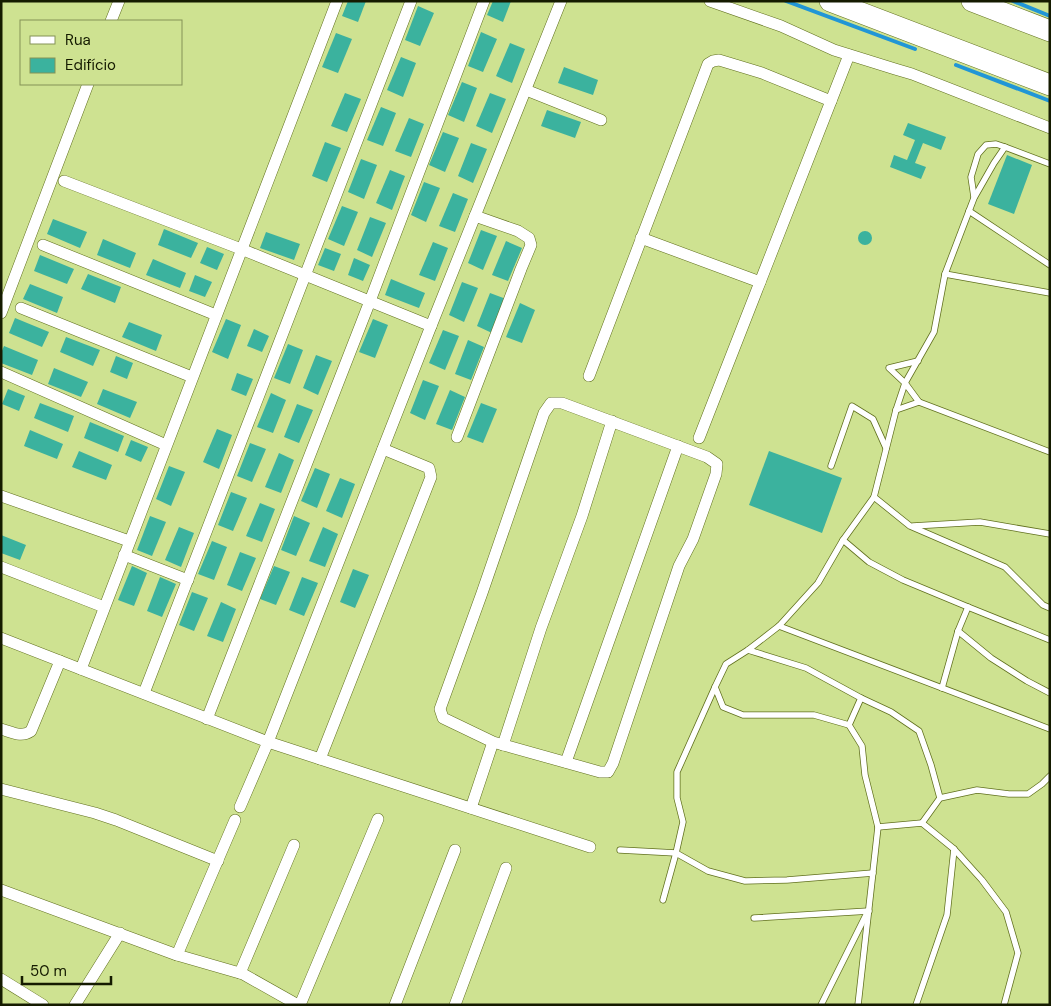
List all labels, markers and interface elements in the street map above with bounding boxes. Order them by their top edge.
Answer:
legend [20,20,182,85]
text: Rua [65,30,91,50]
text: Edifício [65,55,116,75]
scale bar [22,954,111,986]
text: 50 m [30,961,67,981]

